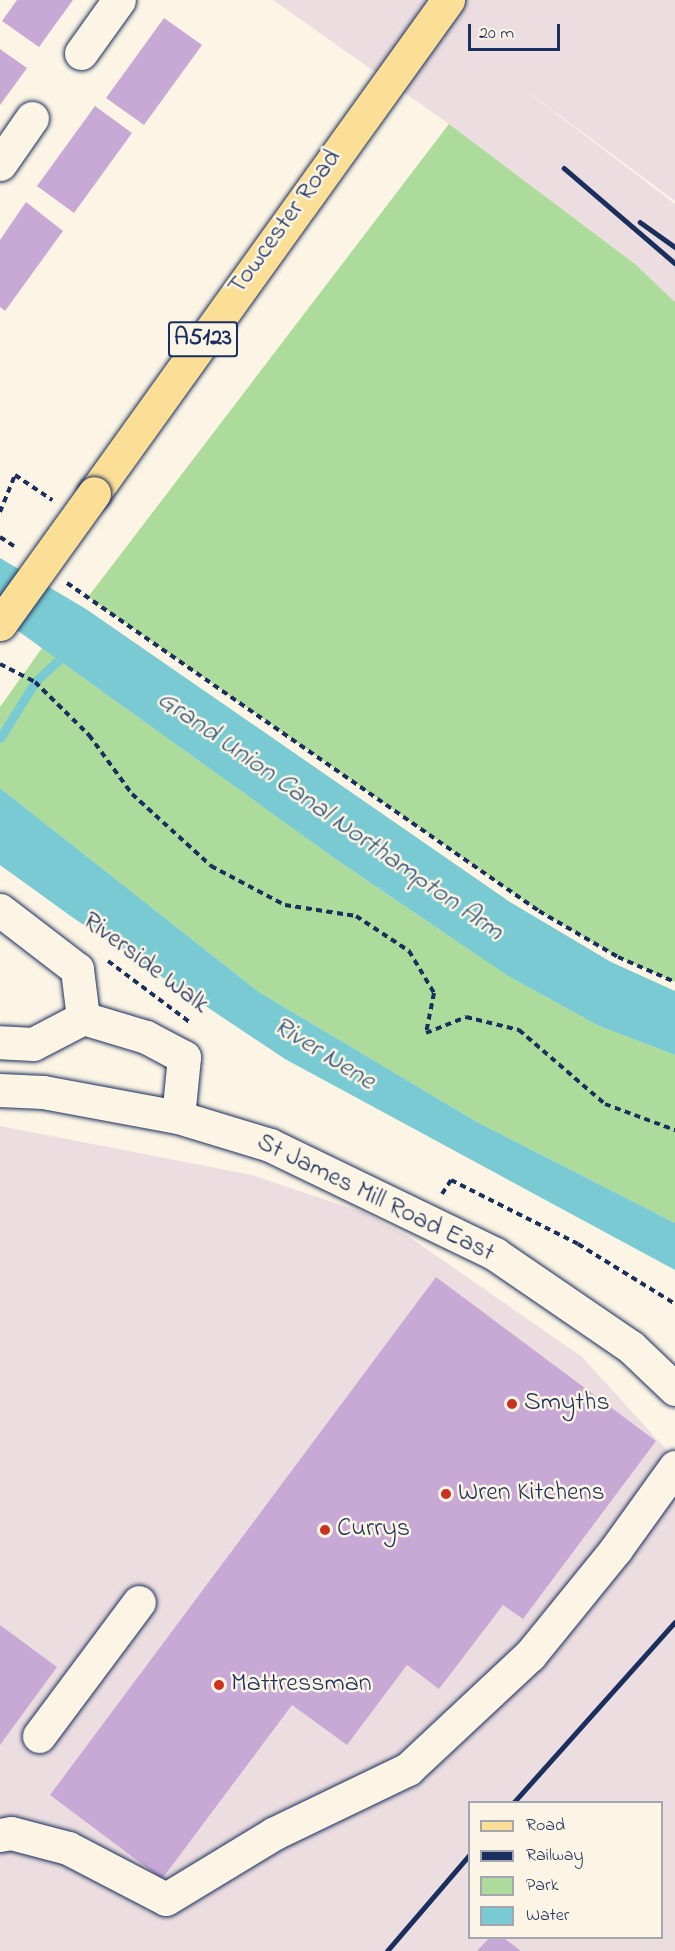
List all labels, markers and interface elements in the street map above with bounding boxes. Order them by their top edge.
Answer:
scale bar [471,12,562,50]
text: 20 m [479,21,514,47]
street label: Towcester Road [223,144,349,302]
road number: A5123 [167,318,239,360]
water label: Grand Union Canal Northampton Arm [151,684,509,948]
street label: Riverside Walk [76,906,214,1022]
water label: River Nene [267,1010,381,1098]
street label: St James Mill Road East [251,1128,499,1270]
place label: Smyths [524,1388,610,1420]
marker: Smyths [505,1397,519,1411]
place label: Wren Kitchens [458,1478,605,1510]
marker: Wren Kitchens [439,1487,453,1501]
place label: Currys [337,1514,410,1546]
marker: Currys [318,1523,332,1537]
place label: Mattressman [231,1669,372,1701]
marker: Mattressman [212,1678,226,1692]
legend [468,1801,663,1939]
text: Road [526,1813,565,1839]
text: Railway [526,1843,583,1869]
text: Park [526,1873,559,1899]
text: Water [526,1903,569,1929]

